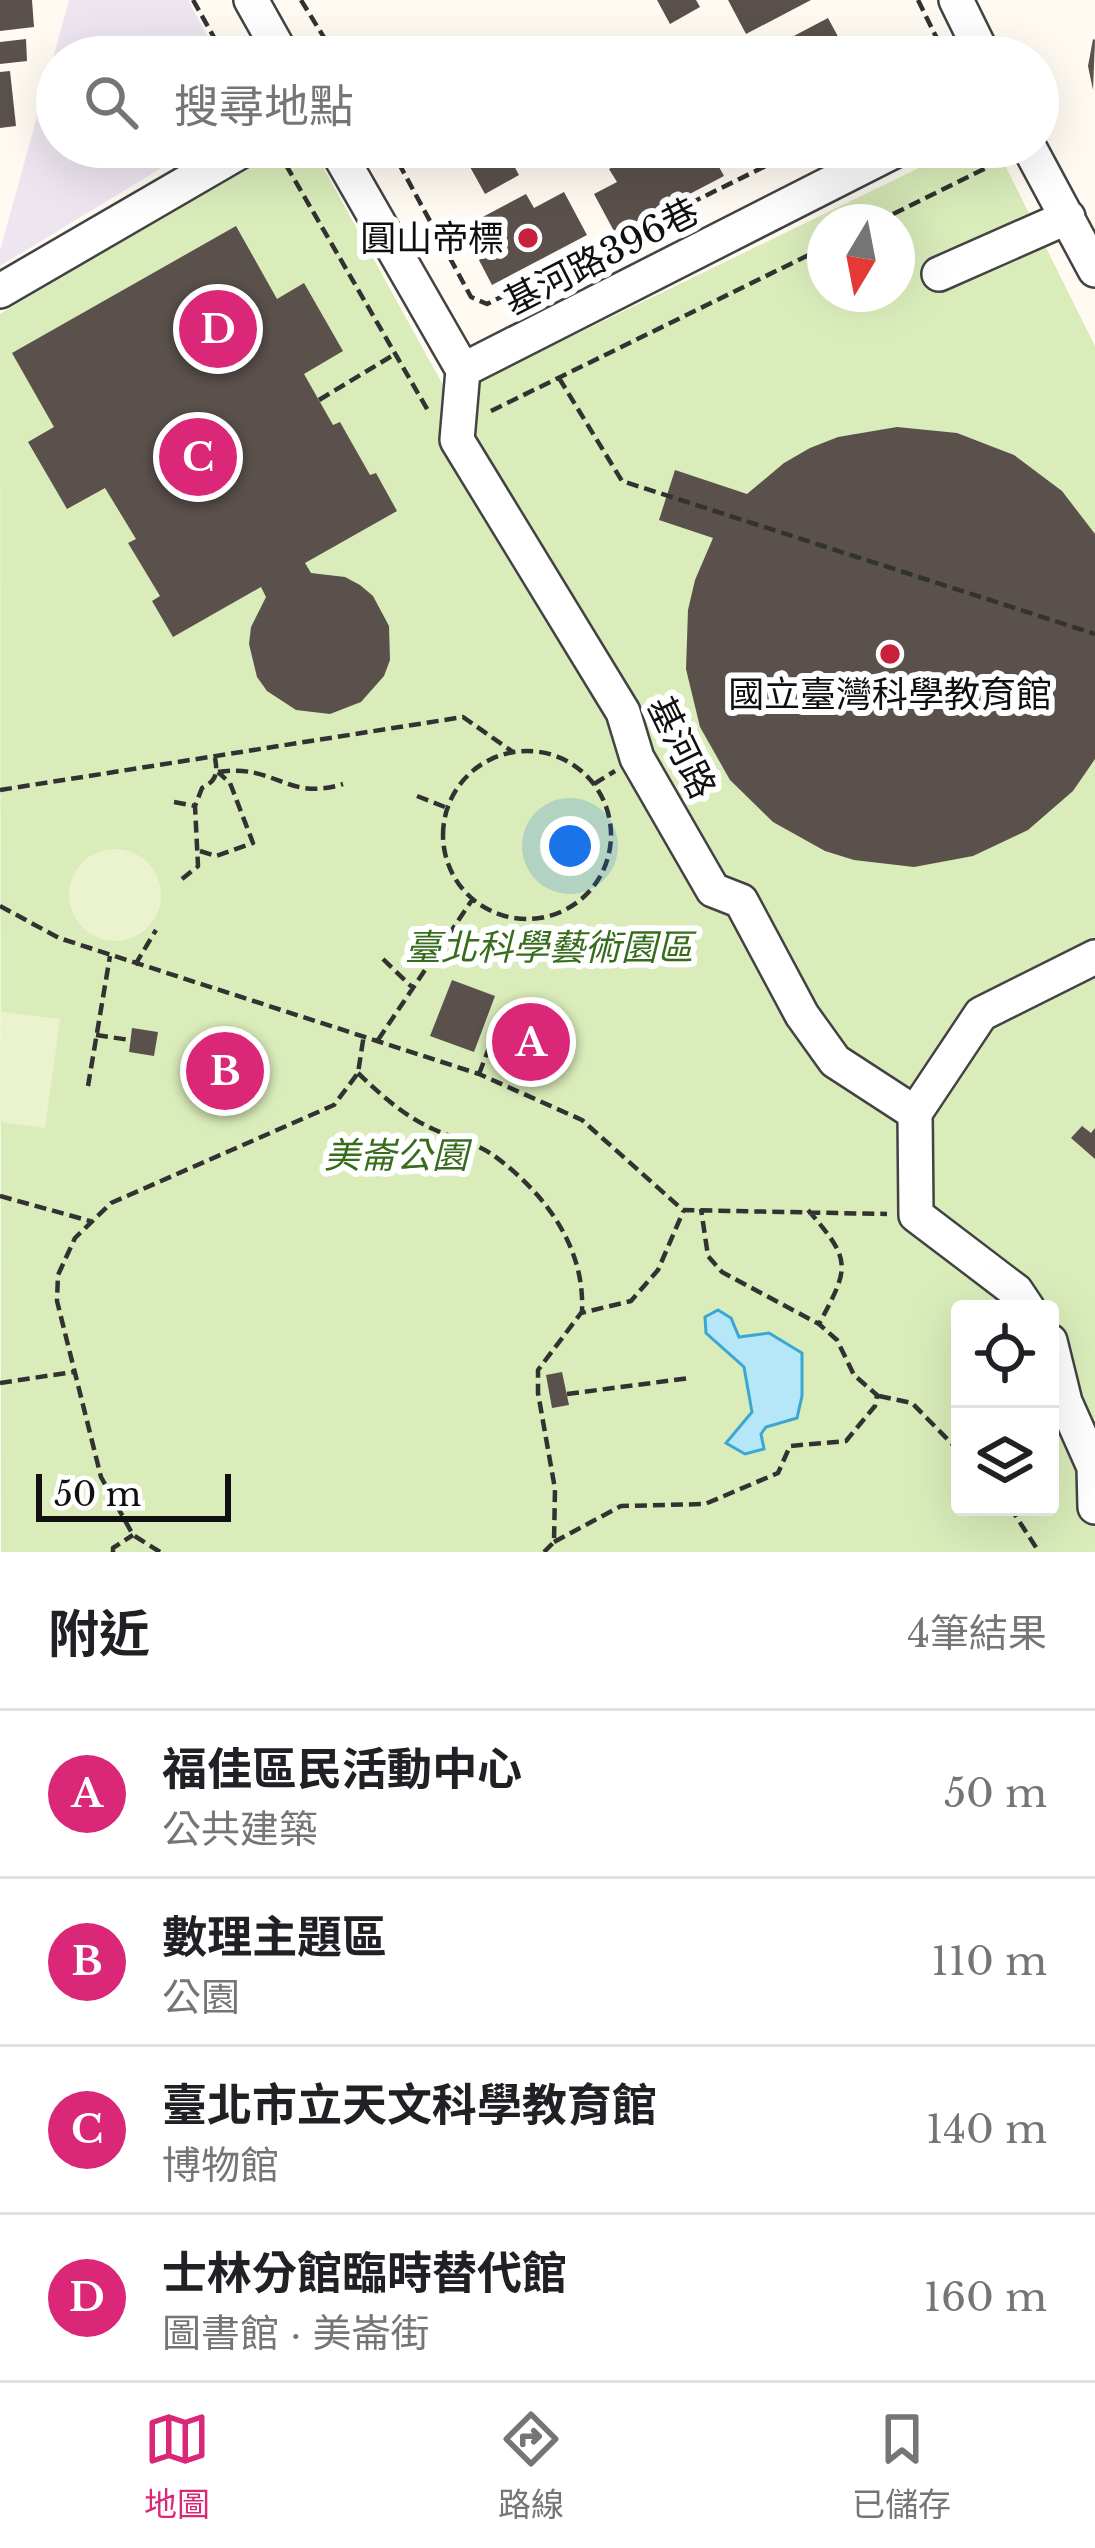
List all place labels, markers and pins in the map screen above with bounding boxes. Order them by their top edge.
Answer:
place label: 圓山帝標 [360,216,504,261]
marker: 圓山帝標 [515,225,541,251]
pin: D [179,284,257,374]
pin: C [159,412,237,502]
marker: 國立臺灣科學教育館 [877,641,903,667]
place label: 國立臺灣科學教育館 [728,672,1052,717]
pin: A [492,997,570,1087]
pin: B [186,1026,264,1116]

